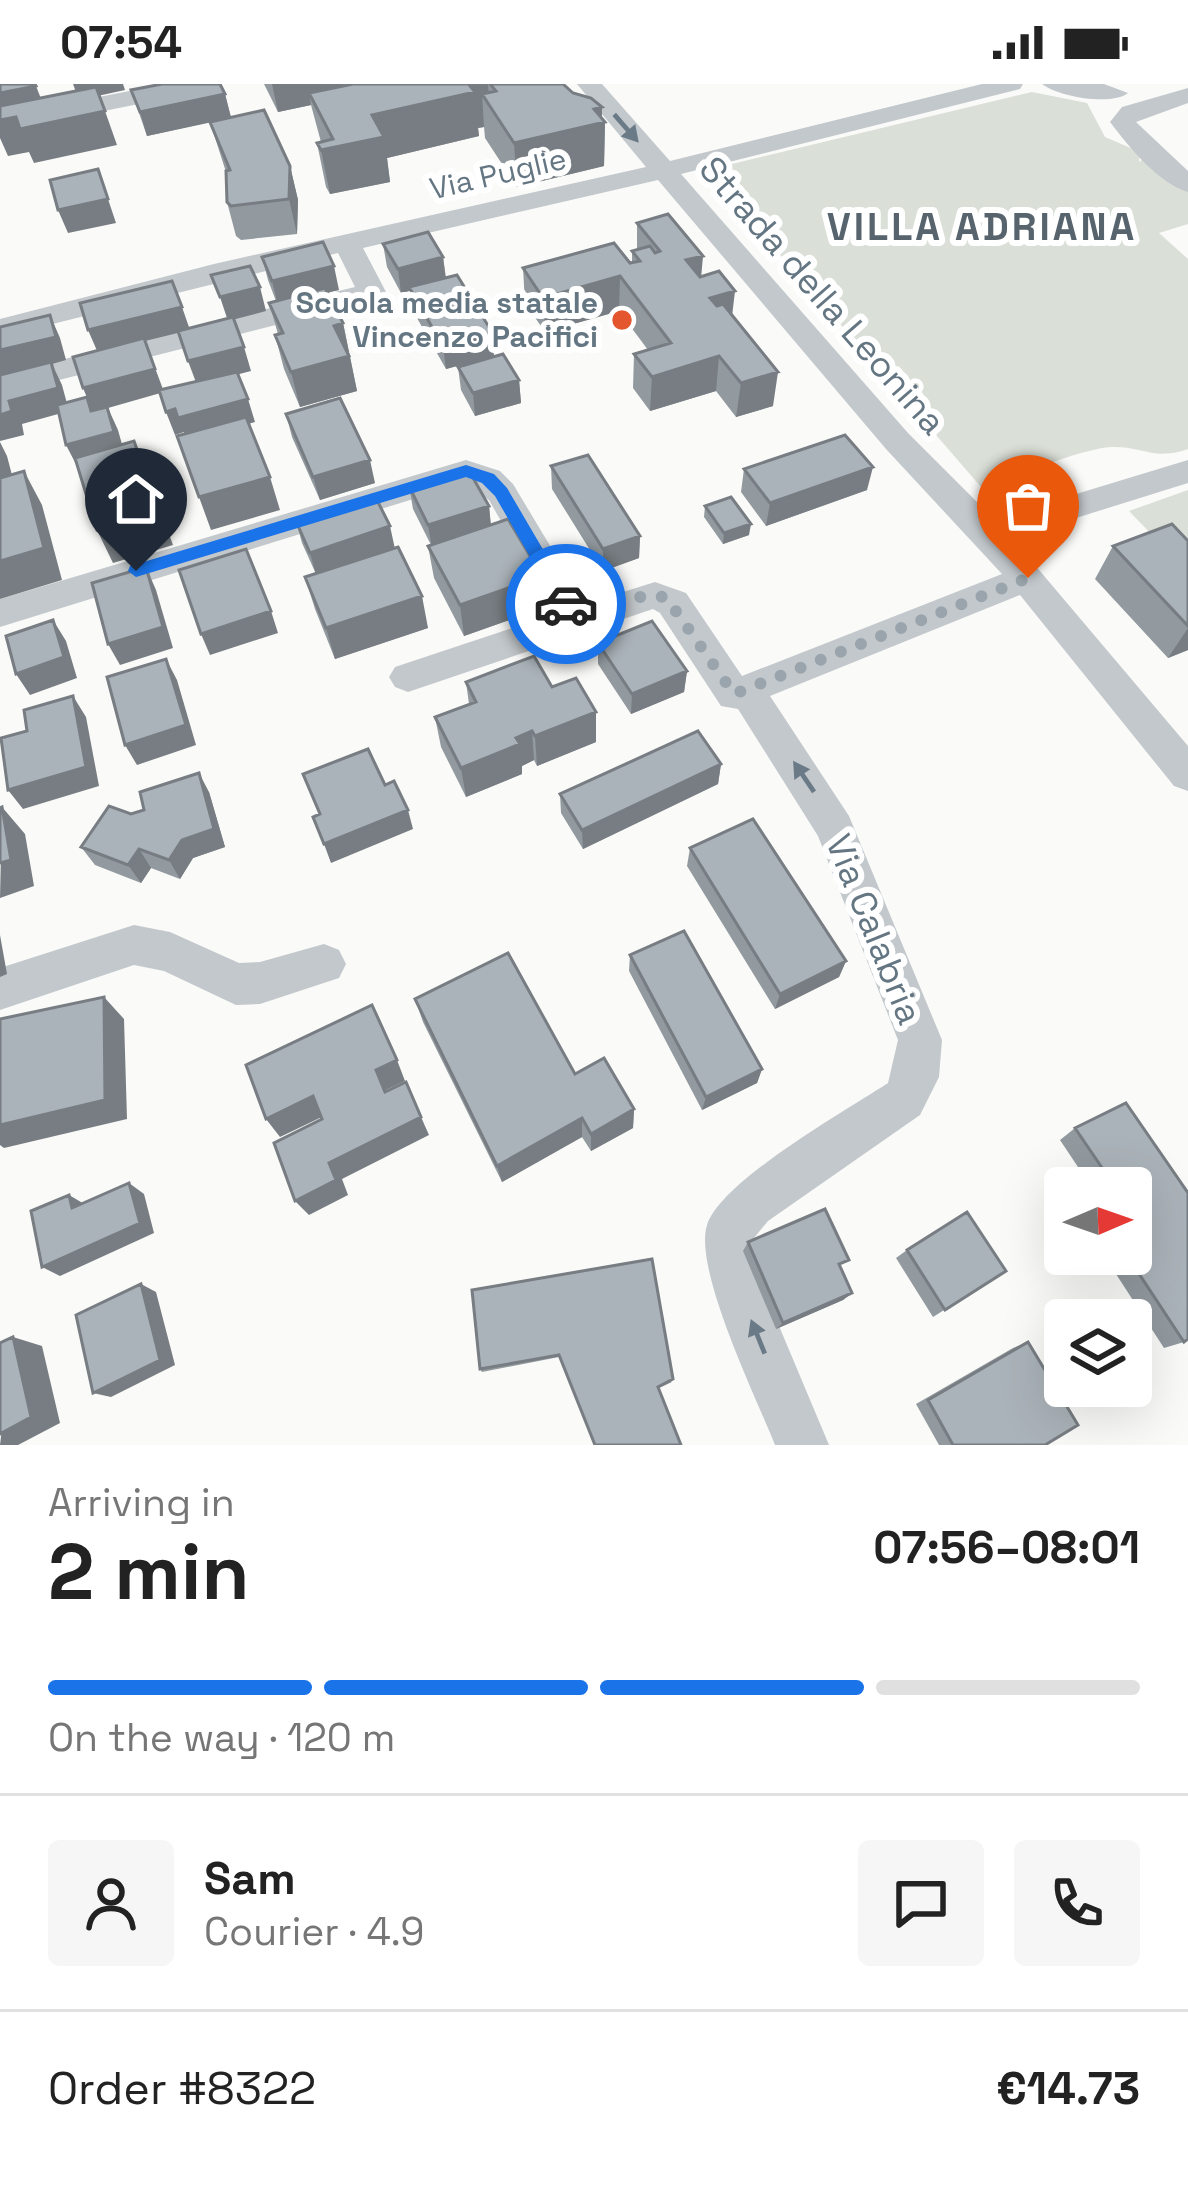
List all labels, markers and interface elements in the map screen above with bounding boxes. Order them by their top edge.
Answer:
text: 07:54 [60,14,182,71]
one-way arrow [612,113,639,142]
street label: Via Puglie [426,139,570,208]
street label: Strada della Leonina [689,147,956,444]
district label: VILLA ADRIANA [827,202,1137,251]
place label: Scuola media statale Vincenzo Pacifici [296,283,598,356]
marker: Scuola media statale Vincenzo Pacifici [609,307,635,333]
pin [85,448,187,571]
pin [977,455,1079,578]
icon: home [103,466,169,532]
icon: bag [995,473,1061,539]
courier [506,544,626,664]
icon: car [533,571,599,637]
one-way arrow [793,760,815,793]
street label: Via Calabria [815,828,933,1031]
north arrow [1044,1167,1152,1275]
map controls [1044,1167,1152,1407]
button: layers [1044,1299,1152,1407]
one-way arrow [748,1318,767,1354]
text: Arriving in [48,1478,235,1527]
text: 07:56–08:01 [873,1519,1140,1576]
text: 2 min [48,1522,250,1622]
text: On the way · 120 m [48,1713,395,1762]
button: person [48,1840,174,1966]
button: chat [858,1840,984,1966]
button: phone [1014,1840,1140,1966]
text: Sam [204,1850,296,1907]
text: Courier · 4.9 [204,1907,424,1956]
text: Order #8322 [48,2060,316,2117]
text: €14.73 [996,2060,1140,2117]

